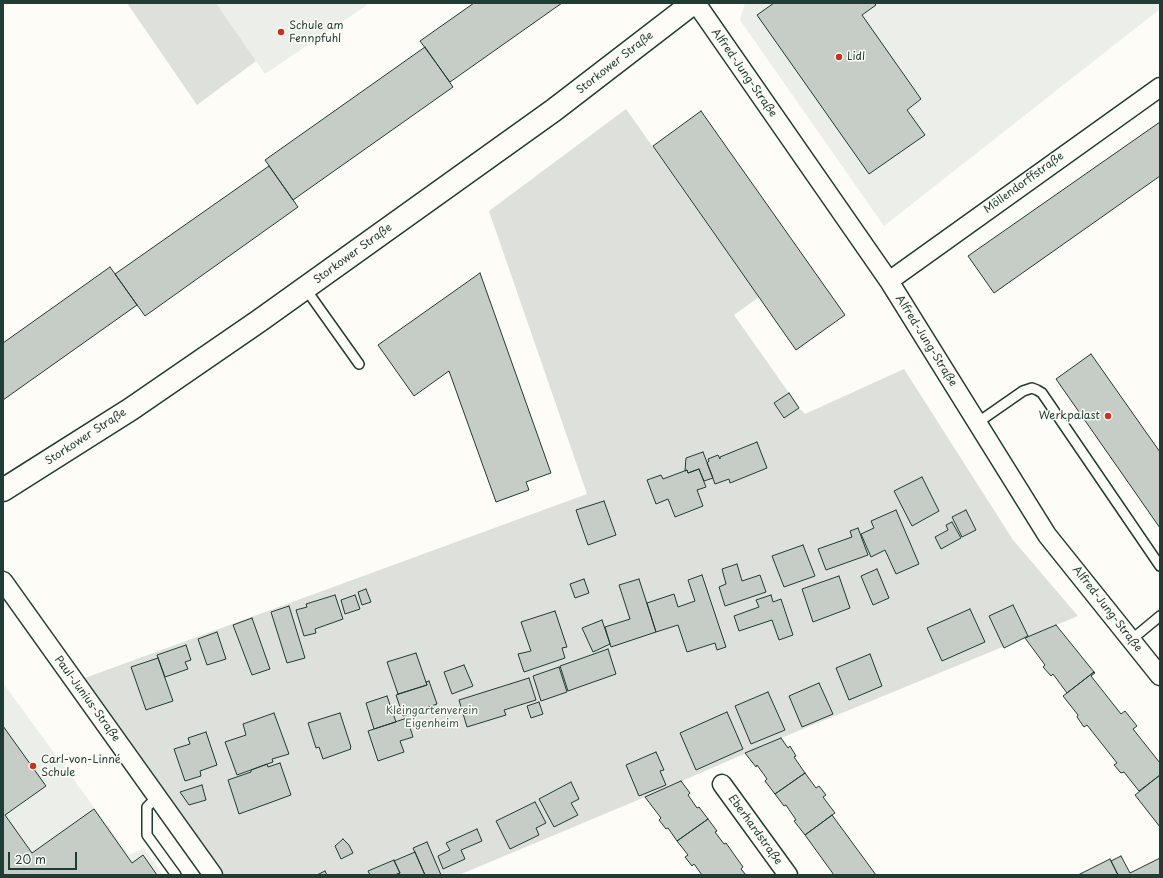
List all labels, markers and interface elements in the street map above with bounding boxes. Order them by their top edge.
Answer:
place label: Schule am Fennpfuhl [289,19,344,45]
street label: Alfred-Jung-Straße [708,26,780,120]
marker: Schule am Fennpfuhl [276,27,286,37]
street label: Storkower Straße [574,29,656,97]
place label: Lidl [847,50,865,64]
marker: Lidl [834,52,844,62]
street label: Möllendorffstraße [981,150,1067,216]
street label: Storkower Straße [311,221,395,287]
street label: Alfred-Jung-Straße [893,293,959,389]
street label: Storkower Straße [43,406,129,468]
place label: Werkpalast [1039,409,1100,423]
marker: Werkpalast [1103,411,1113,421]
street label: Alfred-Jung-Straße [1069,563,1145,655]
street label: Paul-Junius-Straße [51,654,123,744]
park label: Kleingartenverein Eigenheim [386,704,478,730]
place label: Carl-von-Linné Schule [41,753,121,779]
marker: Carl-von-Linné Schule [28,761,38,771]
street label: Eberhardstraße [725,792,785,868]
scale bar [10,844,79,870]
text: 20 m [15,850,46,868]

